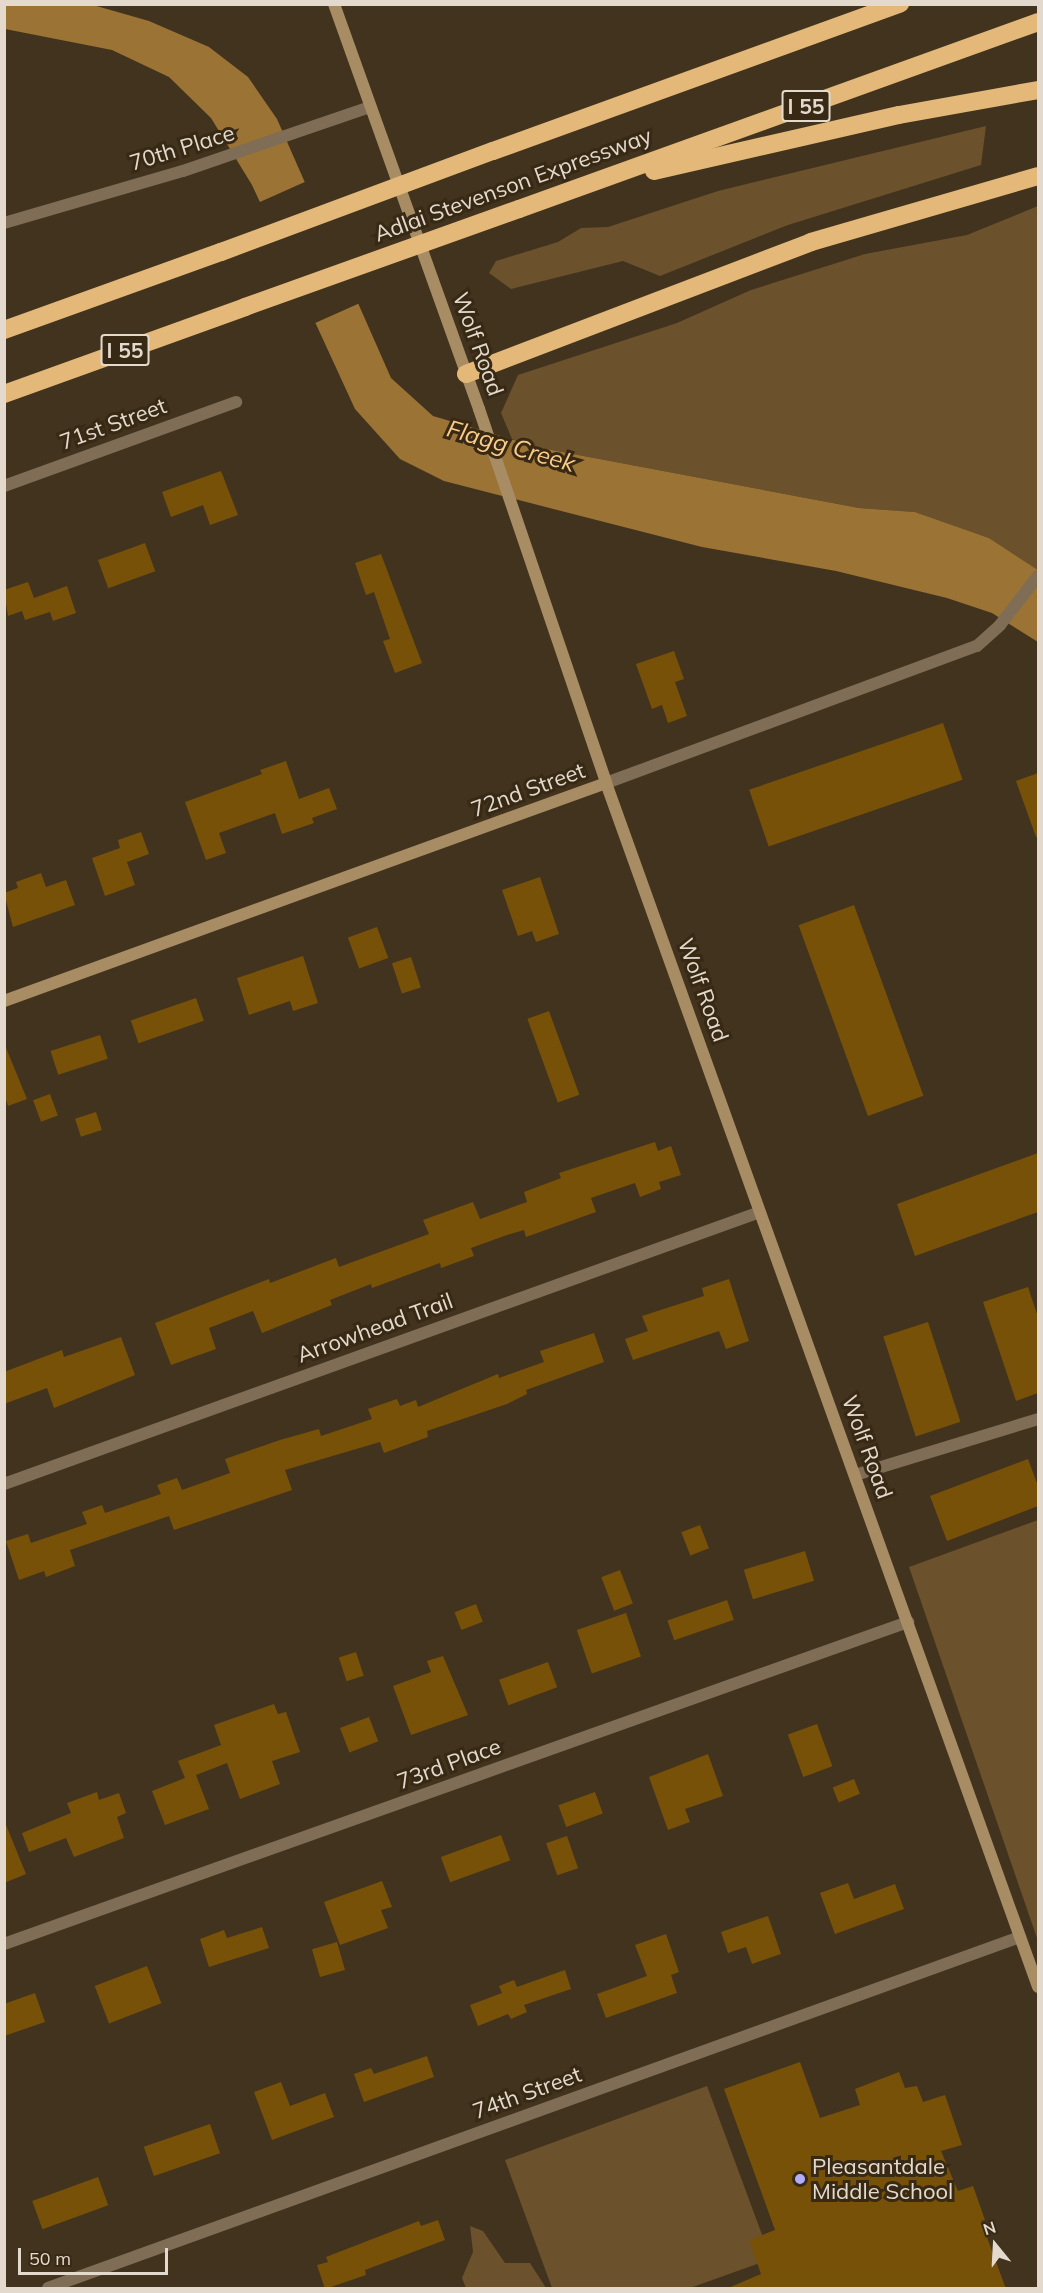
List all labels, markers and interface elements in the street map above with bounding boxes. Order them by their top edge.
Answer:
road number: I 55 [780,88,832,124]
street label: 70th Place [126,120,238,176]
street label: Adlai Stevenson Expressway [371,122,655,248]
street label: Wolf Road [447,289,509,399]
road number: I 55 [100,332,150,368]
street label: 71st Street [56,393,170,455]
water label: Flagg Creek [443,414,579,478]
street label: 72nd Street [468,757,588,823]
street label: Wolf Road [672,935,734,1045]
street label: Arrowhead Trail [294,1288,456,1368]
street label: Wolf Road [836,1392,898,1502]
street label: 73rd Place [393,1733,505,1795]
street label: 74th Street [469,2061,585,2125]
place label: Pleasantdale Middle School [812,2153,953,2204]
marker: Pleasantdale Middle School [793,2172,807,2186]
north arrow [965,2215,1025,2275]
text: N [981,2217,998,2239]
scale bar [21,2236,171,2274]
text: 50 m [29,2247,71,2270]

